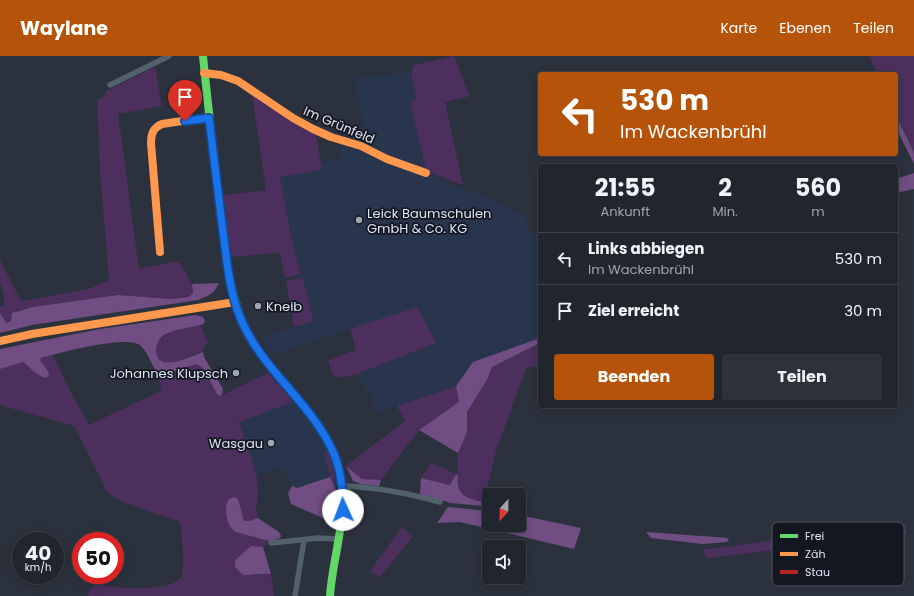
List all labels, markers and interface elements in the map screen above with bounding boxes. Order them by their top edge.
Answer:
text: Waylane [20,15,108,42]
text: Karte [720,18,757,38]
text: Ebenen [779,18,831,38]
text: Teilen [853,18,894,38]
pin [168,80,202,121]
text: 530 m [620,81,709,120]
icon: arrive [174,86,196,108]
icon: left [554,88,606,140]
street label: Im Grünfeld [300,101,378,149]
text: Im Wackenbrühl [620,119,767,144]
text: 21:55 [595,171,656,204]
text: 2 [718,171,732,204]
text: 560 [795,171,841,204]
text: Ankunft [600,202,650,221]
text: Min. [712,202,738,221]
text: m [811,202,825,221]
place label: Leick Baumschulen GmbH & Co. KG [367,204,491,238]
marker: Leick Baumschulen GmbH & Co. KG [354,215,364,225]
text: Links abbiegen [588,238,704,259]
icon: left [554,248,576,270]
text: 530 m [835,248,882,269]
text: Im Wackenbrühl [588,260,694,279]
place label: Kneib [266,297,302,316]
icon: arrive [554,300,576,322]
text: Ziel erreicht [588,300,679,321]
text: 30 m [844,300,882,321]
marker: Kneib [253,301,263,311]
button: Beenden [554,354,714,400]
button: Teilen [722,354,882,400]
place label: Johannes Klupsch [110,364,228,383]
marker: Johannes Klupsch [231,368,241,378]
place label: Wasgau [209,434,263,453]
marker: Wasgau [266,438,276,448]
north arrow [482,488,526,532]
map controls [482,488,526,584]
position arrow [322,489,364,531]
legend [772,522,904,586]
text: Frei [805,528,824,544]
speed limit sign: 50 [72,532,124,584]
text: 40 [25,539,51,567]
button: sound [482,540,526,584]
text: Zäh [805,546,825,562]
text: km/h [25,560,51,575]
text: Stau [805,564,830,580]

